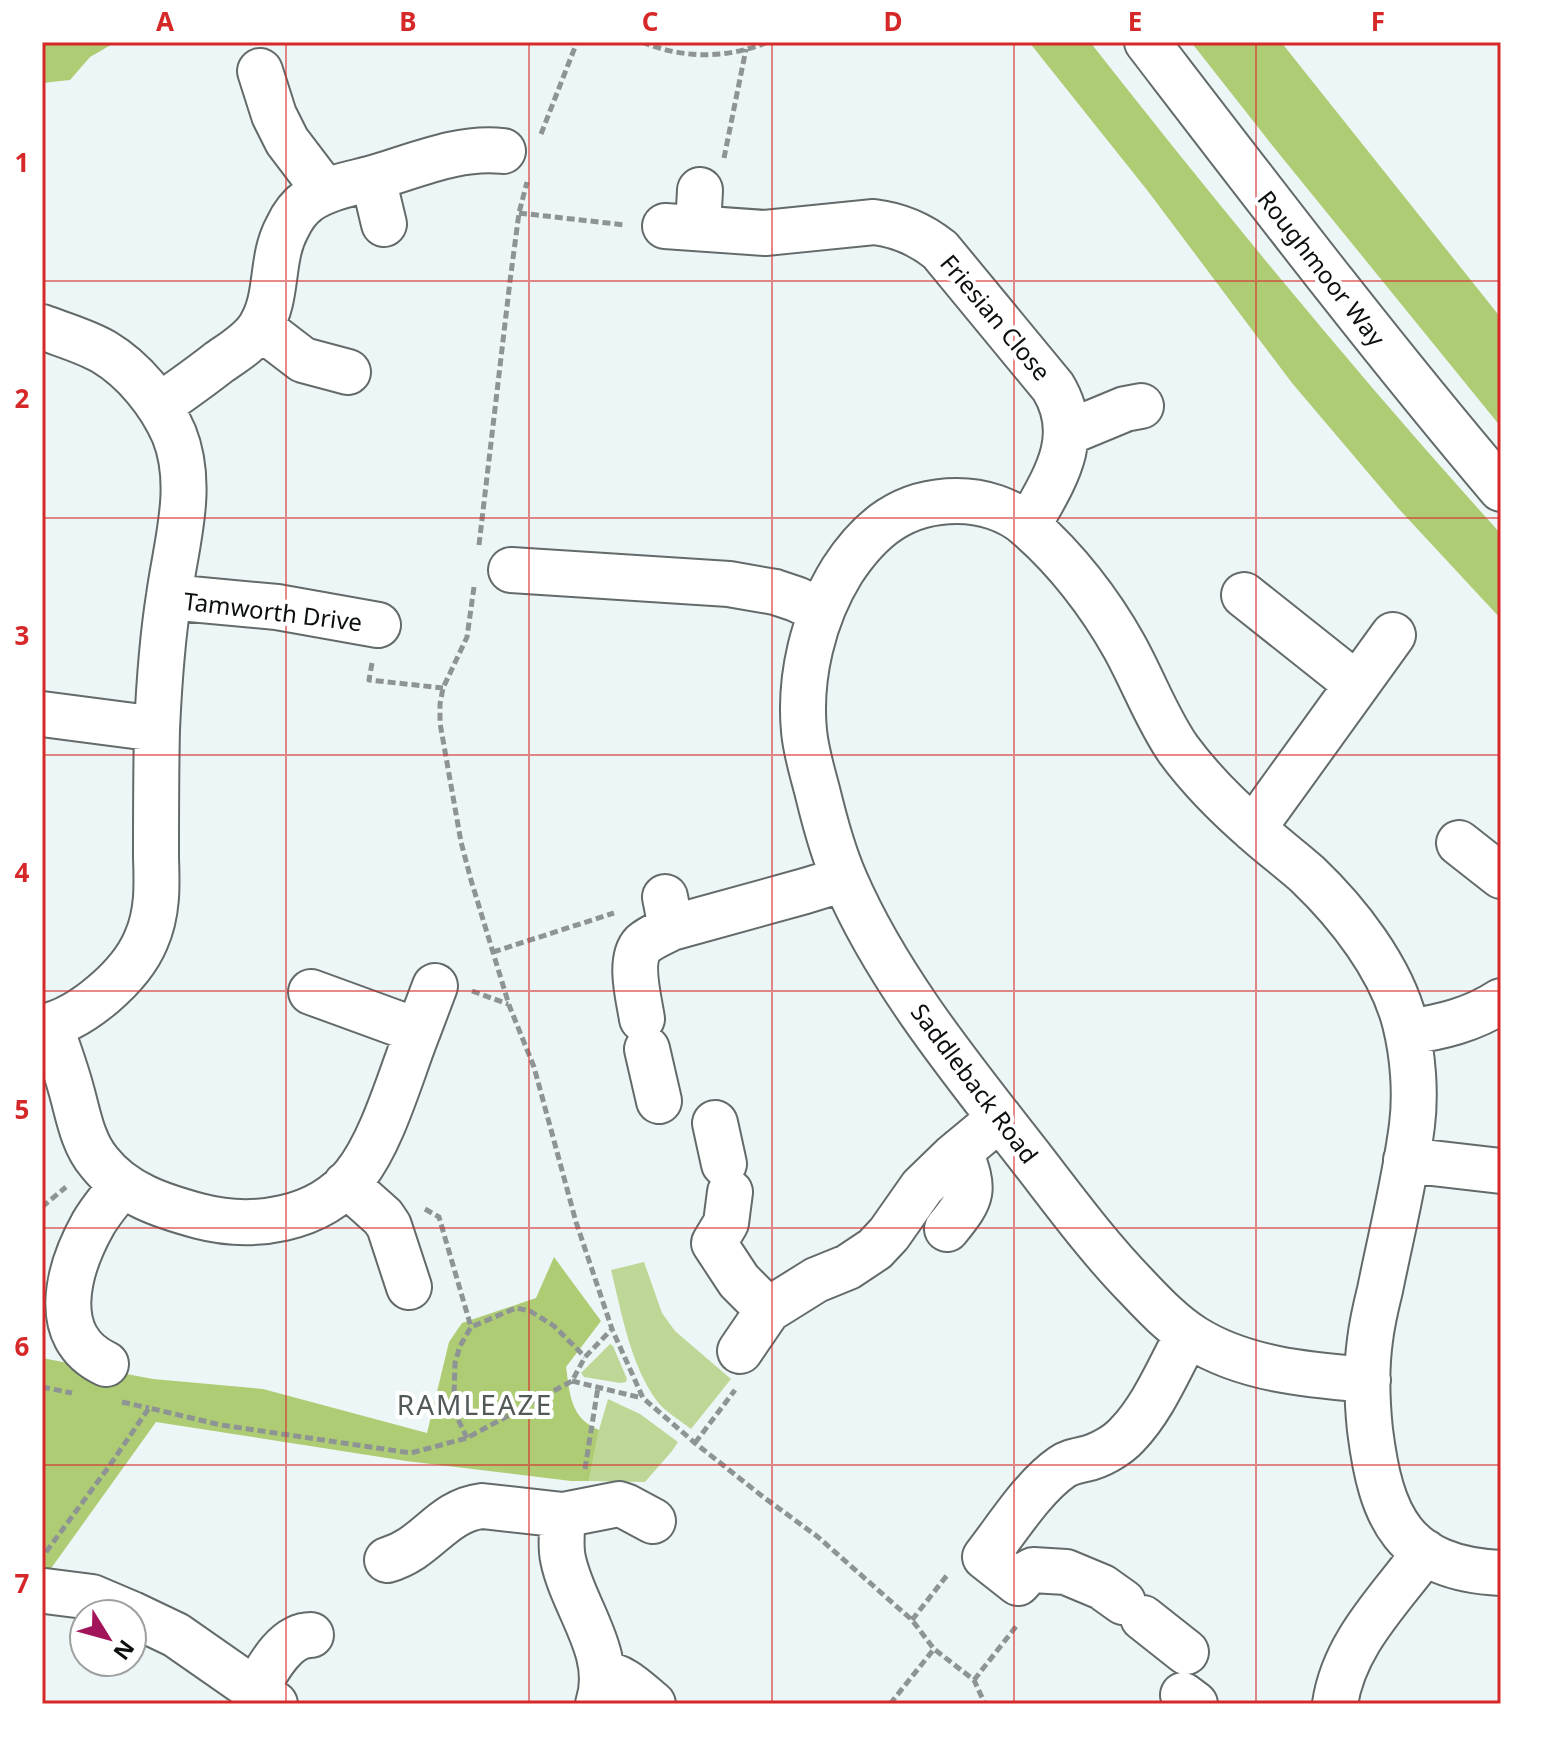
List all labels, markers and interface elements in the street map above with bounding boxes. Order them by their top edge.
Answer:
text: A [156,3,174,39]
text: B [399,3,417,39]
text: C [642,3,658,39]
text: D [883,3,903,39]
text: E [1128,3,1142,39]
text: F [1371,3,1385,39]
text: 1 [15,144,29,180]
street label: Roughmoor Way [1251,183,1394,353]
street label: Friesian Close [933,247,1059,387]
text: 2 [15,380,30,416]
street label: Tamworth Drive [182,584,364,638]
text: 3 [15,617,29,653]
text: 4 [15,854,30,890]
street label: Saddleback Road [904,996,1046,1170]
text: 5 [15,1091,29,1127]
text: 6 [15,1328,30,1364]
district label: RAMLEAZE [397,1385,553,1423]
text: 7 [15,1565,30,1601]
north arrow [68,1598,148,1678]
text: N [107,1634,142,1667]

